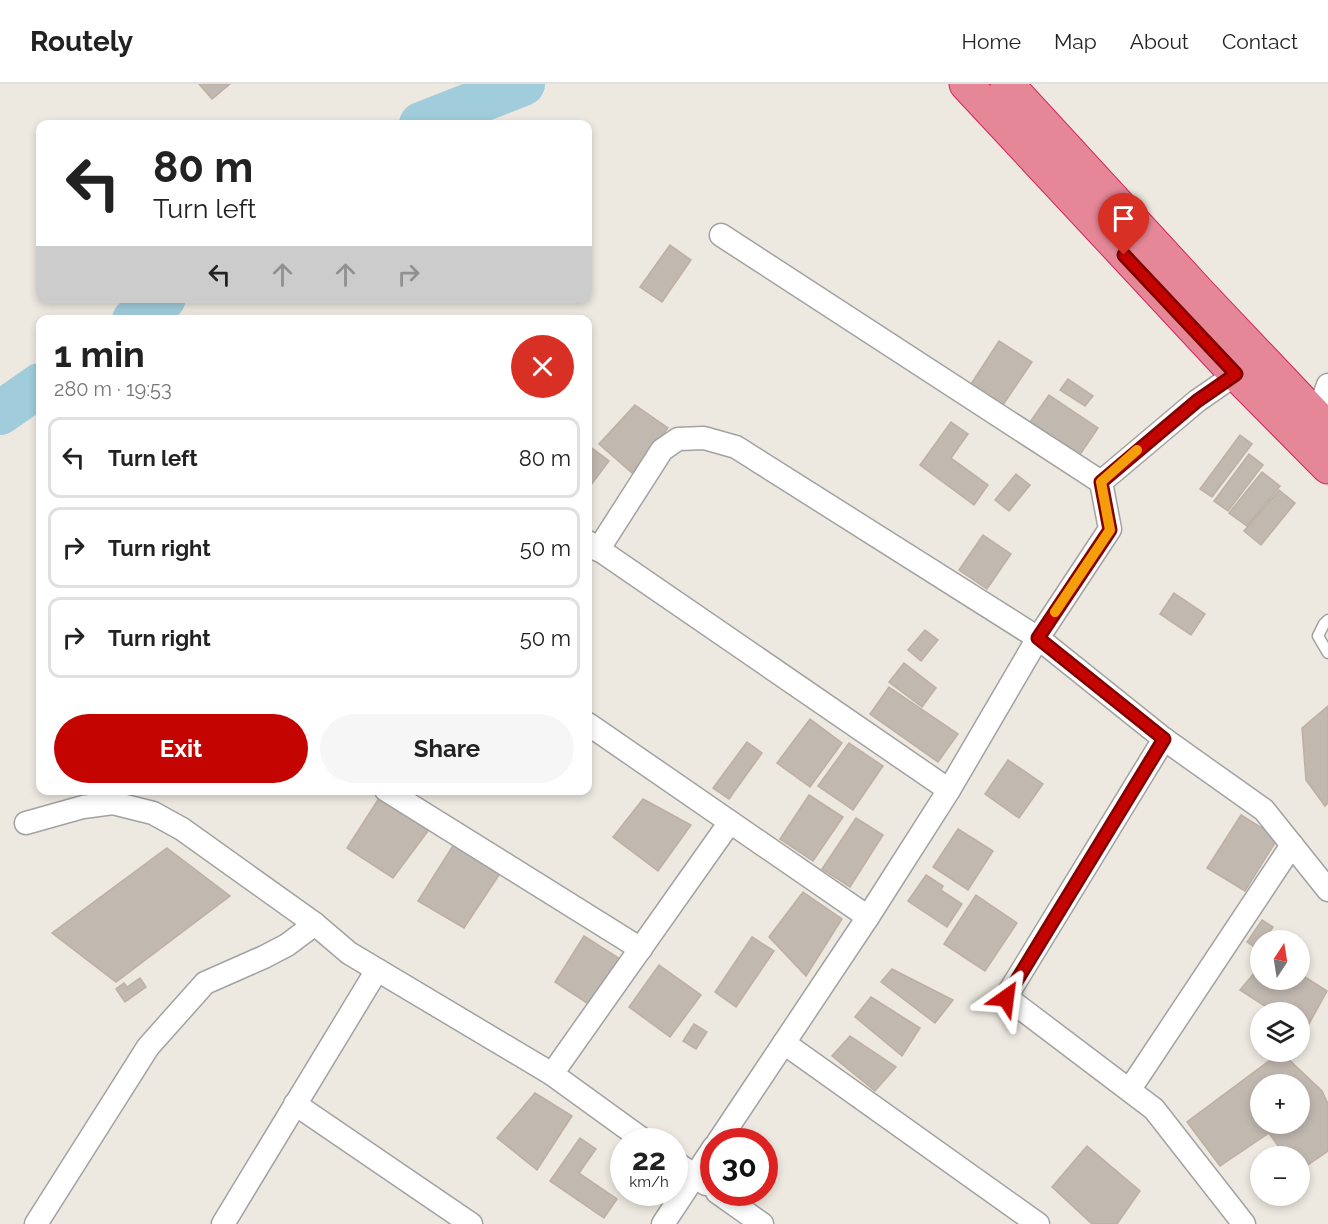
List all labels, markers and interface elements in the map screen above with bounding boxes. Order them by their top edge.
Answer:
text: Routely [30,25,133,58]
text: Home [962,29,1021,54]
text: Map [1054,29,1097,54]
text: About [1130,29,1189,54]
text: Contact [1222,29,1298,54]
text: 80 m [153,143,253,192]
icon: left [54,144,132,222]
text: Turn left [153,193,256,224]
pin [1098,193,1149,255]
icon: arrive [1107,202,1140,235]
icon: left [203,258,236,291]
icon: ahead [266,258,299,291]
icon: ahead [329,258,362,291]
icon: right [392,258,425,291]
text: 1 min [54,333,145,375]
button: close [511,335,574,398]
text: 280 m · 19:53 [54,377,172,401]
icon: left [57,441,90,474]
text: Turn left [108,445,198,471]
text: 80 m [519,445,571,471]
icon: right [57,531,90,564]
text: Turn right [108,535,211,561]
text: 50 m [520,535,571,561]
icon: right [57,621,90,654]
text: Turn right [108,625,211,651]
text: 50 m [520,625,571,651]
button: Exit [54,714,308,783]
button: Share [320,714,574,783]
north arrow [1250,930,1310,990]
map controls [1250,930,1310,1206]
position arrow [974,966,1038,1030]
button: layers [1250,1002,1310,1062]
button: + [1250,1074,1310,1134]
speed limit sign: 30 [700,1128,778,1206]
text: 22 [632,1142,666,1177]
button: − [1250,1146,1310,1206]
text: km/h [629,1173,669,1191]

